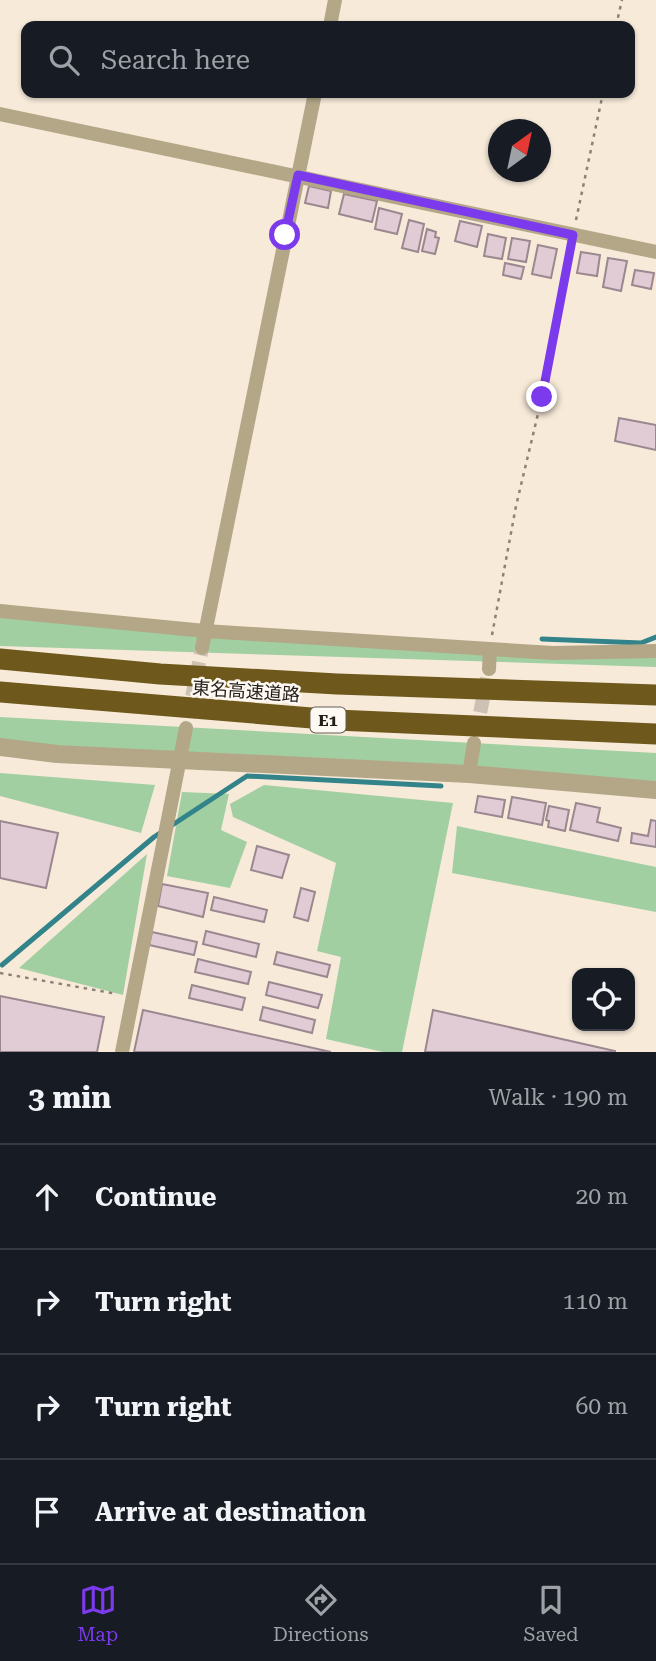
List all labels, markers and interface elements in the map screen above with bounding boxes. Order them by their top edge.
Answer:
search box [21,21,635,98]
icon: search [45,41,83,79]
text: Search here [101,45,250,75]
north arrow [488,119,551,182]
route start [269,219,300,250]
route end [526,381,557,412]
street label: 東名高速道路 [191,677,301,705]
road number: E1 [310,708,346,733]
map controls [572,968,635,1031]
button: locate [572,968,635,1031]
text: 3 min [28,1080,111,1115]
text: Walk · 190 m [489,1084,628,1111]
icon: ahead [28,1178,66,1216]
text: Continue [95,1182,217,1212]
text: 20 m [575,1183,628,1210]
icon: right [28,1283,66,1321]
text: Turn right [95,1287,231,1317]
text: 110 m [563,1288,628,1315]
icon: right [28,1388,66,1426]
text: Turn right [95,1392,231,1422]
text: 60 m [575,1393,628,1420]
icon: arrive [28,1493,66,1531]
text: Arrive at destination [95,1497,366,1527]
tab: Map [77,1581,118,1646]
tab: Directions [273,1581,369,1646]
tab: Saved [523,1581,579,1646]

